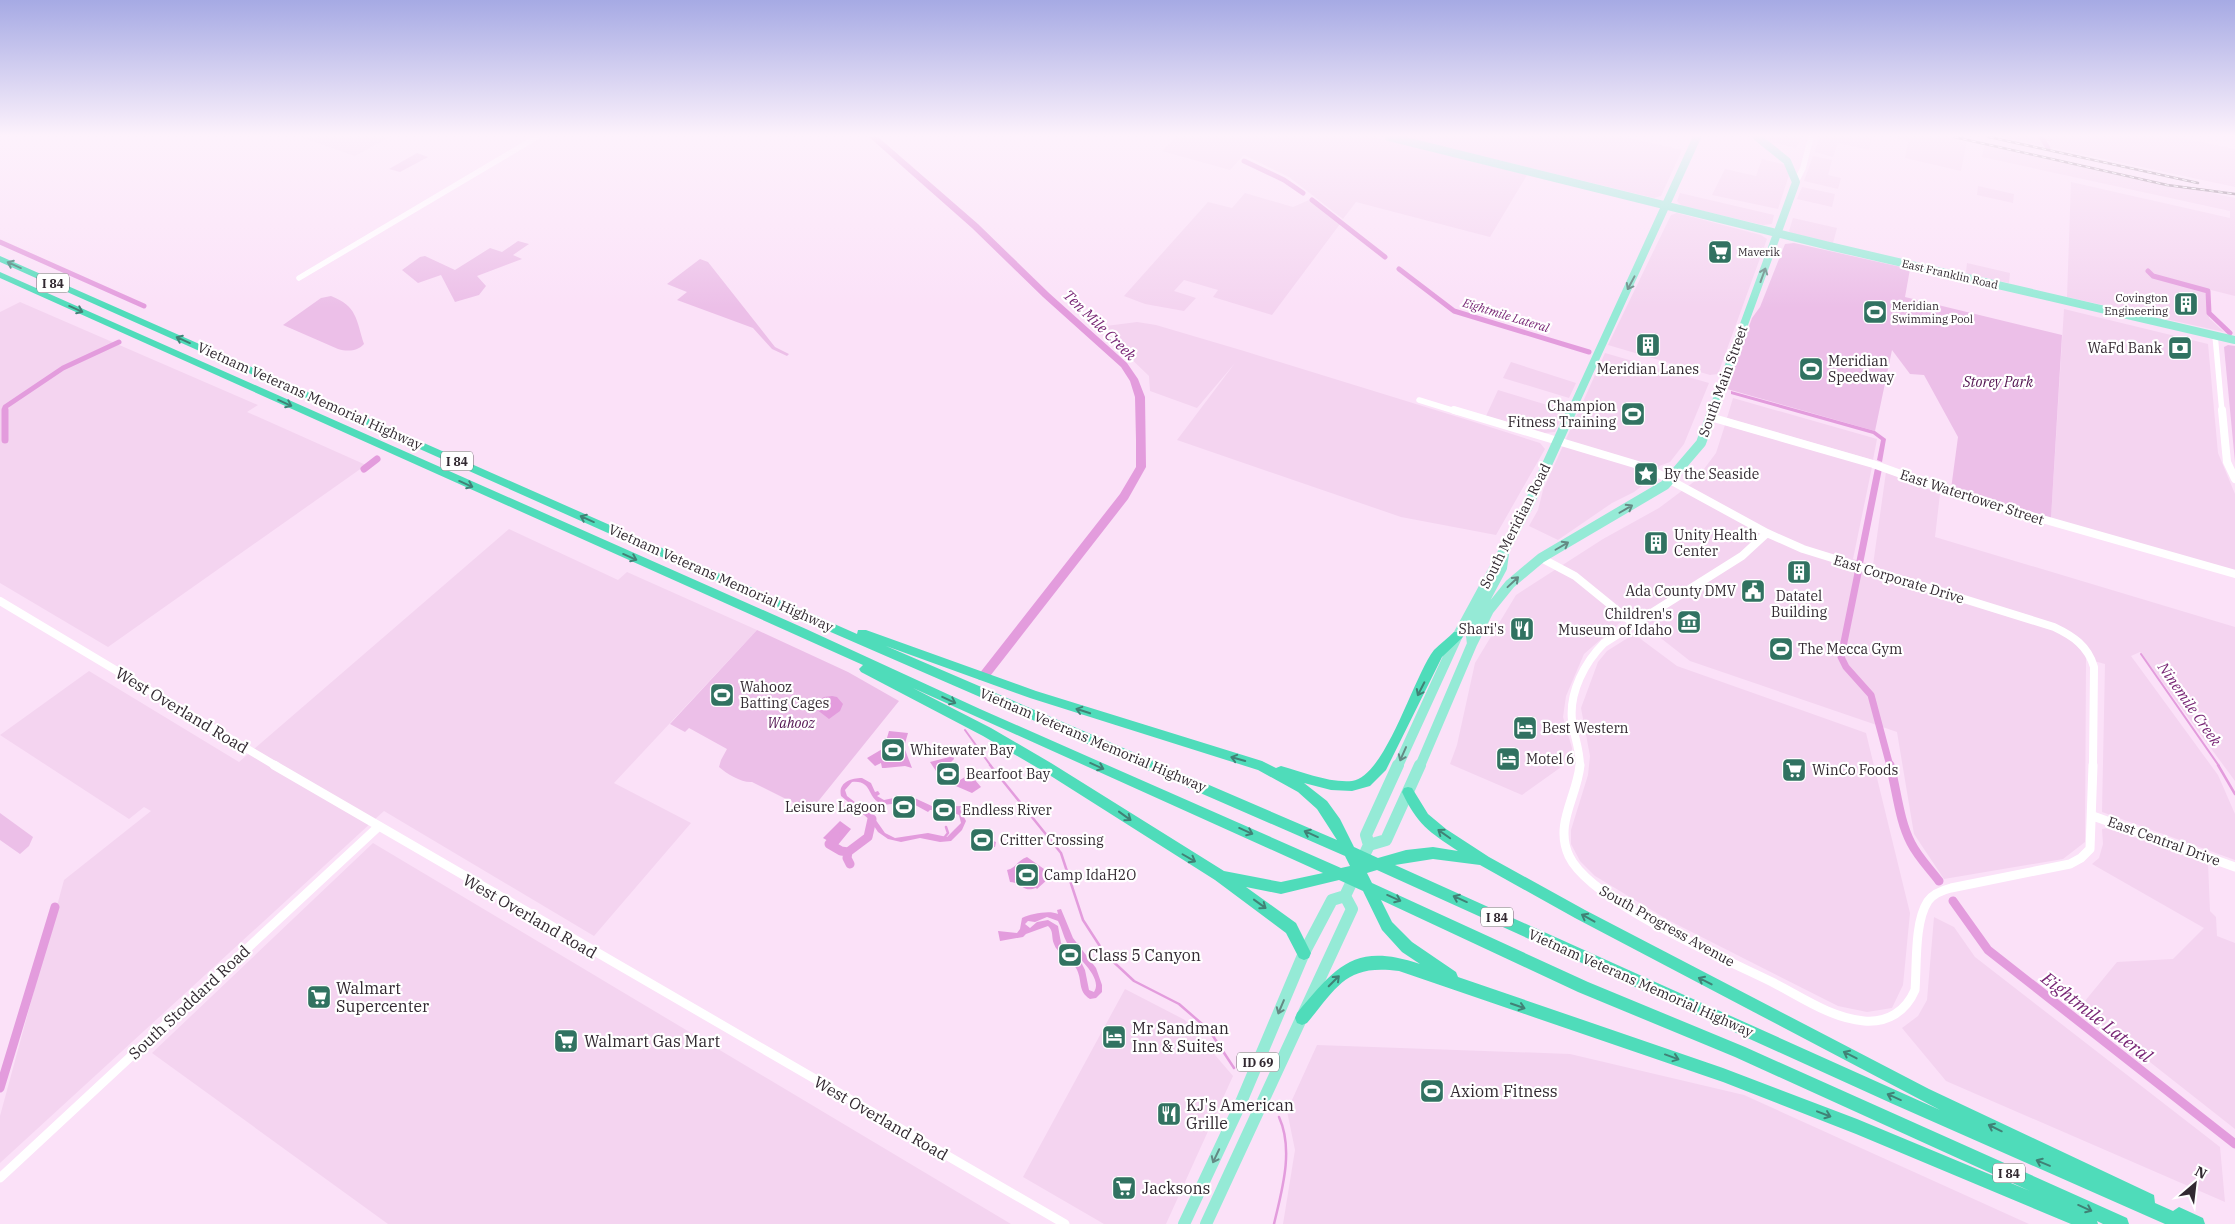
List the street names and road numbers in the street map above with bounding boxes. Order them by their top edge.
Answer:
street label: East Franklin Road [1901,256,2000,292]
road number: I 84 [37,274,69,292]
street label: South Main Street [1694,323,1752,439]
street label: Vietnam Veterans Memorial Highway [195,338,426,454]
road number: I 84 [441,452,473,471]
street label: South Meridian Road [1476,460,1555,592]
street label: East Watertower Street [1898,465,2046,529]
street label: Vietnam Veterans Memorial Highway [606,520,837,636]
street label: East Corporate Drive [1831,551,1967,607]
street label: West Overland Road [112,662,252,758]
street label: Vietnam Veterans Memorial Highway [977,684,1209,796]
street label: East Central Drive [2105,812,2223,870]
street label: West Overland Road [459,869,601,963]
street label: South Progress Avenue [1596,881,1738,971]
road number: I 84 [1481,908,1513,926]
street label: Vietnam Veterans Memorial Highway [1526,925,1757,1041]
street label: South Stoddard Road [124,940,254,1063]
road number: ID 69 [1237,1052,1279,1072]
street label: West Overland Road [810,1071,952,1165]
road number: I 84 [1993,1164,2025,1182]

